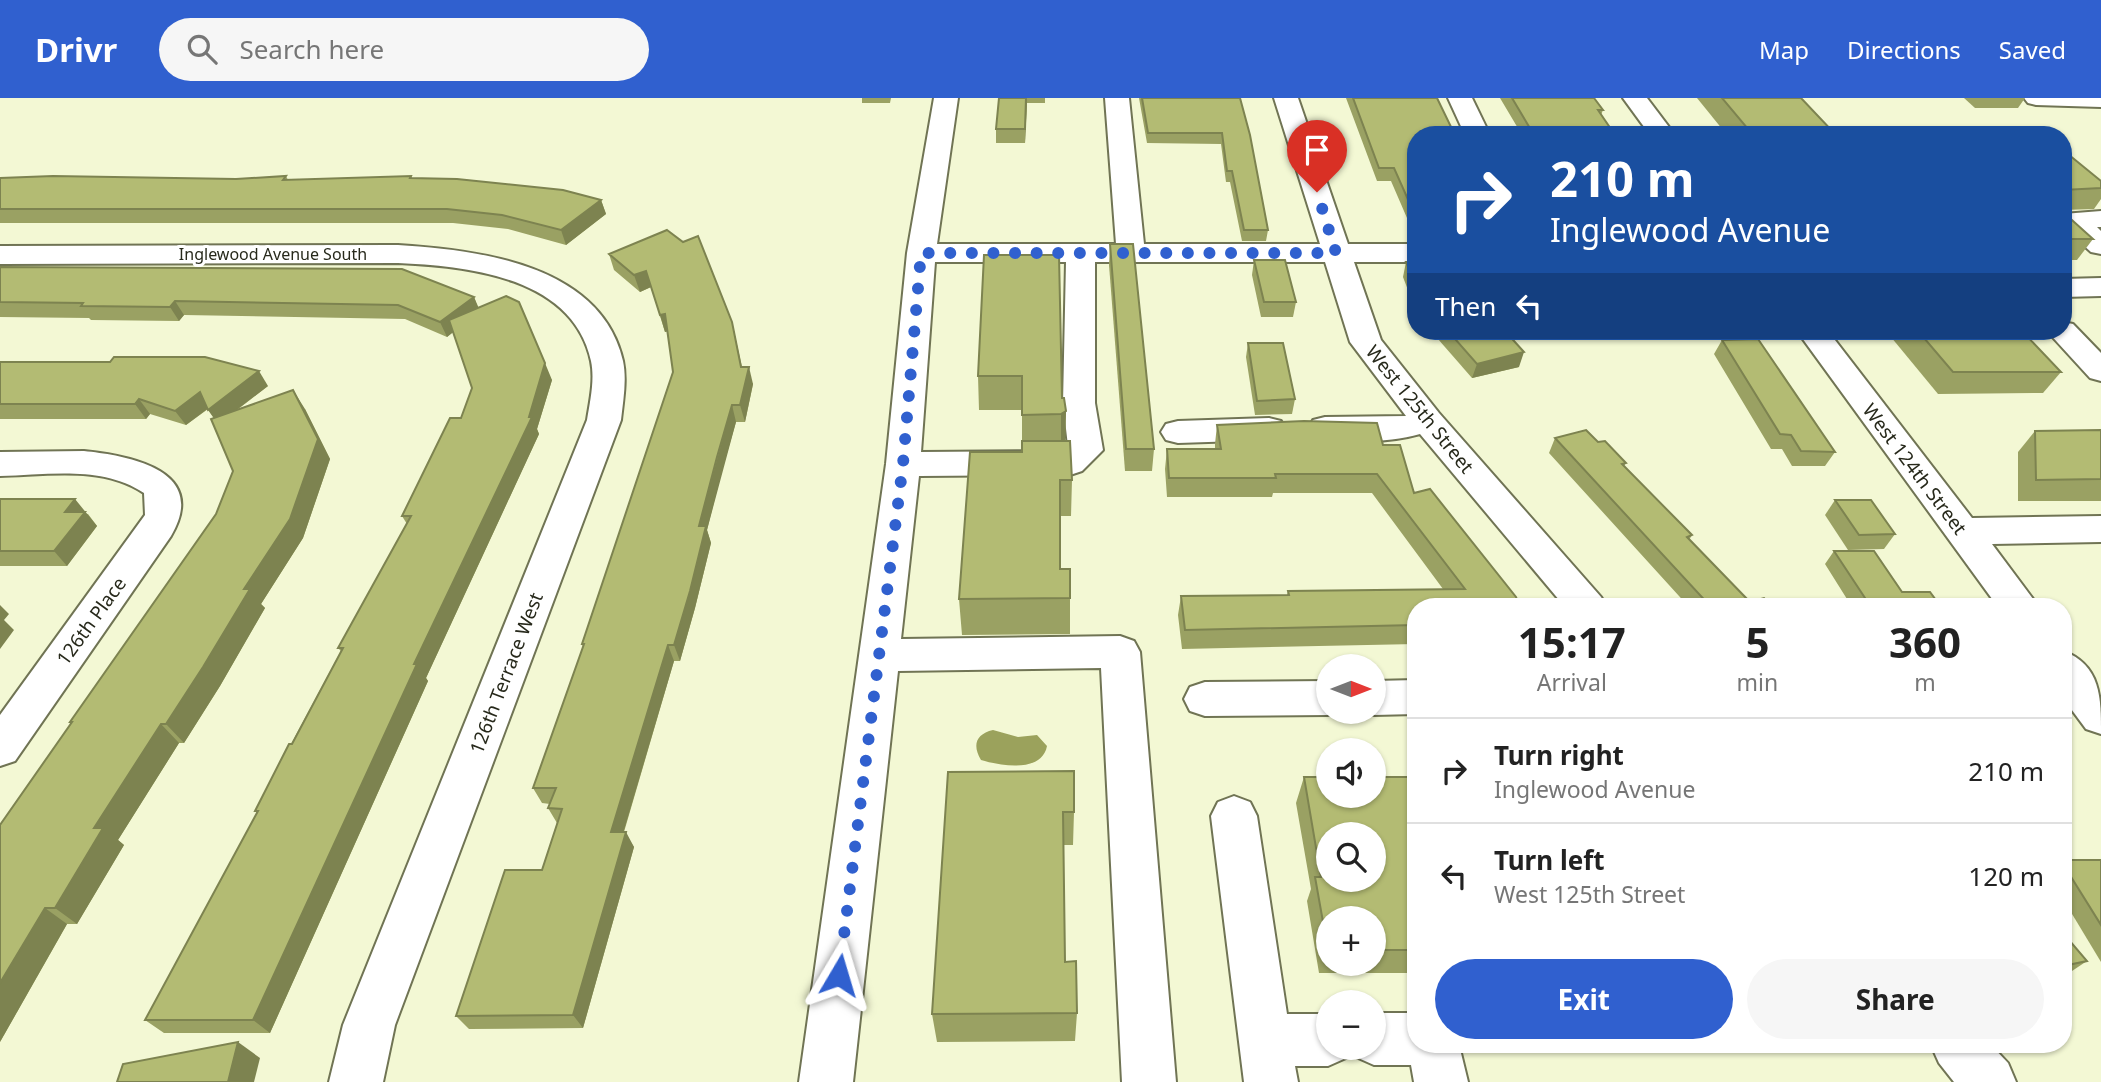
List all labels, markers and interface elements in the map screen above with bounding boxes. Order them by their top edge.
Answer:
search box [159,18,649,81]
text: Drivr [35,27,117,72]
icon: search [183,30,221,68]
text: Search here [239,31,384,67]
text: Map [1759,33,1809,66]
text: Directions [1847,33,1961,66]
text: Saved [1999,33,2066,66]
pin [1287,120,1347,192]
icon: arrive [1298,131,1336,169]
text: 210 m [1550,145,1695,211]
icon: right [1435,154,1526,245]
text: Inglewood Avenue [1550,208,1830,251]
street label: Inglewood Avenue South [179,243,367,265]
icon: left [1510,287,1548,325]
text: Then [1435,288,1496,324]
street label: West 125th Street [1360,339,1480,479]
street label: West 124th Street [1857,398,1973,540]
street label: 126th Place [50,572,132,670]
street label: 126th Terrace West [463,588,549,757]
text: 15:17 [1518,613,1626,670]
text: 5 [1745,613,1769,670]
text: 360 [1889,613,1961,670]
north arrow [1316,654,1386,724]
map controls [1316,654,1386,1060]
text: Arrival [1537,666,1607,698]
text: min [1737,666,1778,698]
text: m [1914,666,1936,698]
text: Turn right [1494,737,1624,773]
button: sound [1316,738,1386,808]
icon: right [1435,752,1473,790]
text: 210 m [1968,753,2044,789]
text: Inglewood Avenue [1494,773,1695,805]
button: search [1316,822,1386,892]
text: Turn left [1494,842,1605,878]
icon: left [1435,857,1473,895]
text: 120 m [1968,858,2044,894]
text: West 125th Street [1494,878,1685,910]
button: + [1316,906,1386,976]
position arrow [802,938,876,1012]
button: Exit [1435,959,1733,1039]
button: Share [1747,959,2044,1039]
button: − [1316,990,1386,1060]

